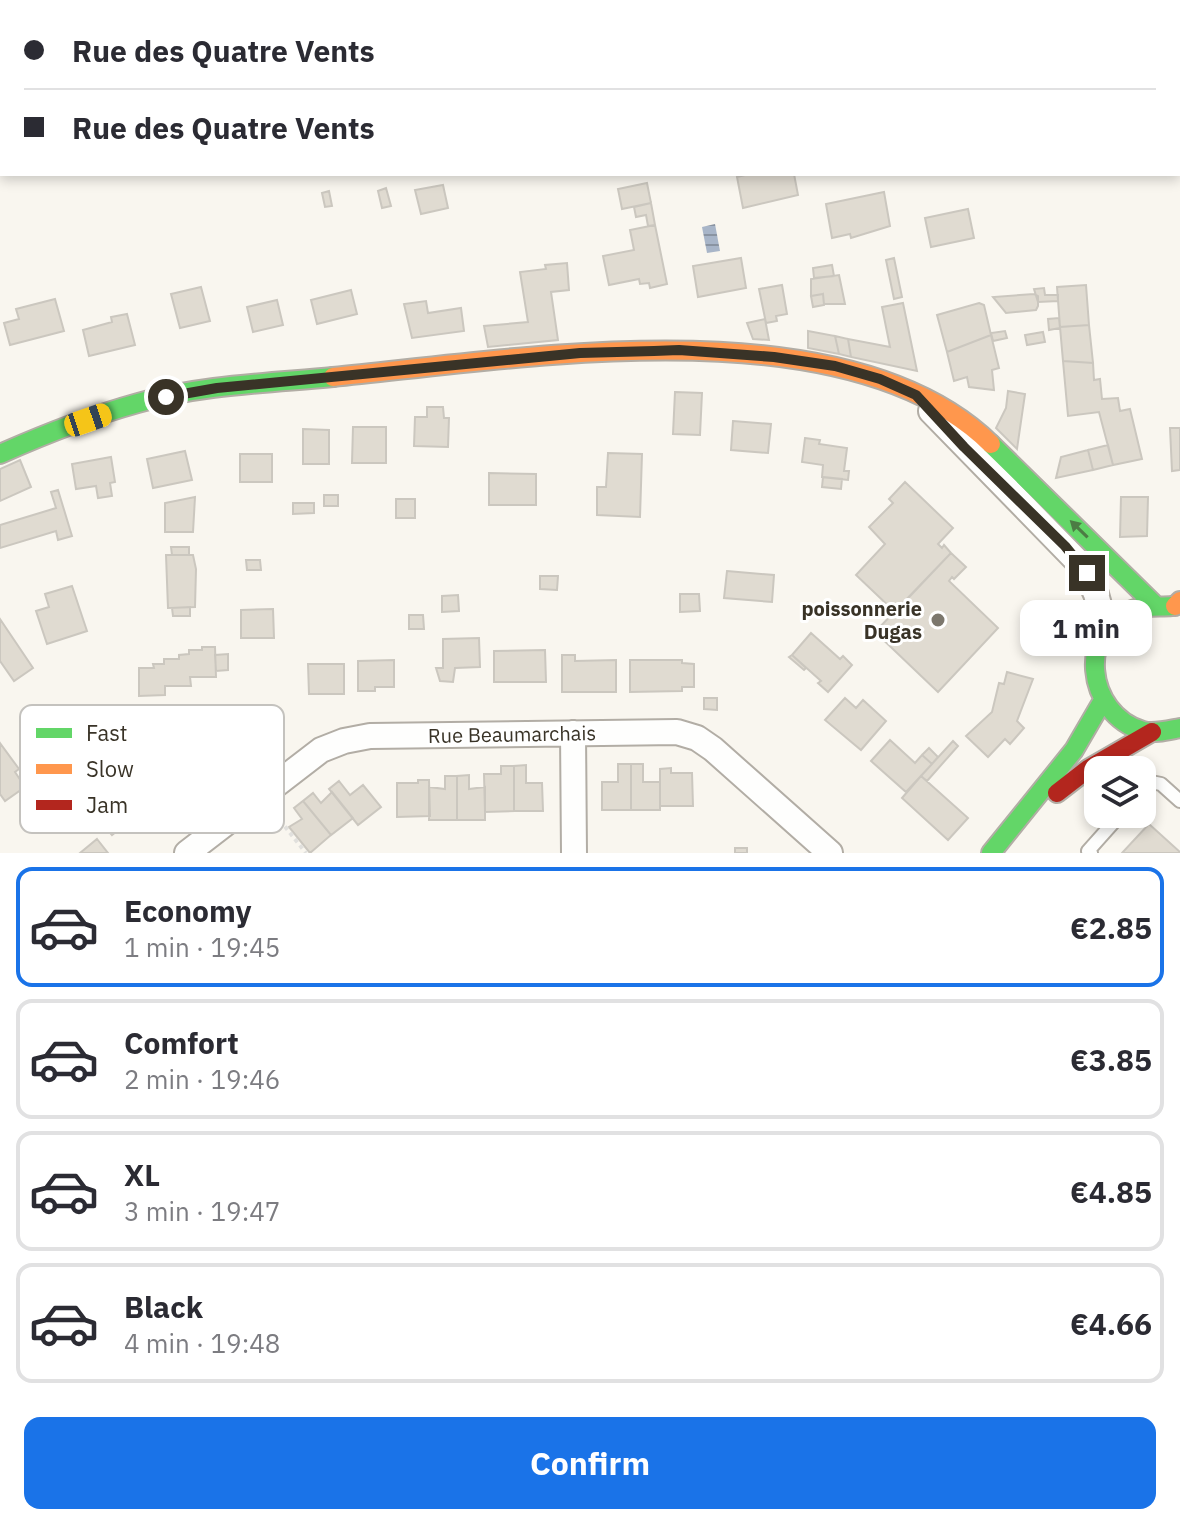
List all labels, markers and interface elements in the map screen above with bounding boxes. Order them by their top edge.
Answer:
text: Rue des Quatre Vents [72,31,375,70]
text: Rue des Quatre Vents [72,108,375,147]
route start [148,379,184,415]
car [61,401,115,439]
one-way arrow [1070,521,1089,539]
route end [1069,555,1105,591]
place label: poissonnerie Dugas [801,595,922,645]
callout: 1 min [1021,601,1153,657]
marker: poissonnerie Dugas [929,611,947,629]
text: 1 min [1052,611,1120,645]
legend [20,705,284,833]
text: Fast [86,718,127,747]
street label: Rue Beaumarchais [428,719,596,749]
text: Slow [86,754,134,783]
map controls [1084,756,1156,828]
button: layers [1084,756,1156,828]
text: Jam [86,790,128,819]
icon: car [28,891,100,963]
text: Economy [124,891,252,930]
text: €2.85 [1070,908,1152,947]
text: 1 min · 19:45 [124,930,280,964]
icon: car [28,1023,100,1095]
text: Comfort [124,1023,239,1062]
text: €3.85 [1070,1040,1152,1079]
text: 2 min · 19:46 [124,1062,280,1096]
icon: car [28,1155,100,1227]
text: XL [124,1155,160,1194]
text: €4.85 [1070,1172,1152,1211]
text: 3 min · 19:47 [124,1194,280,1228]
icon: car [28,1287,100,1359]
text: Black [124,1287,203,1326]
text: €4.66 [1070,1304,1152,1343]
text: 4 min · 19:48 [124,1326,280,1360]
button: Confirm [24,1417,1156,1509]

